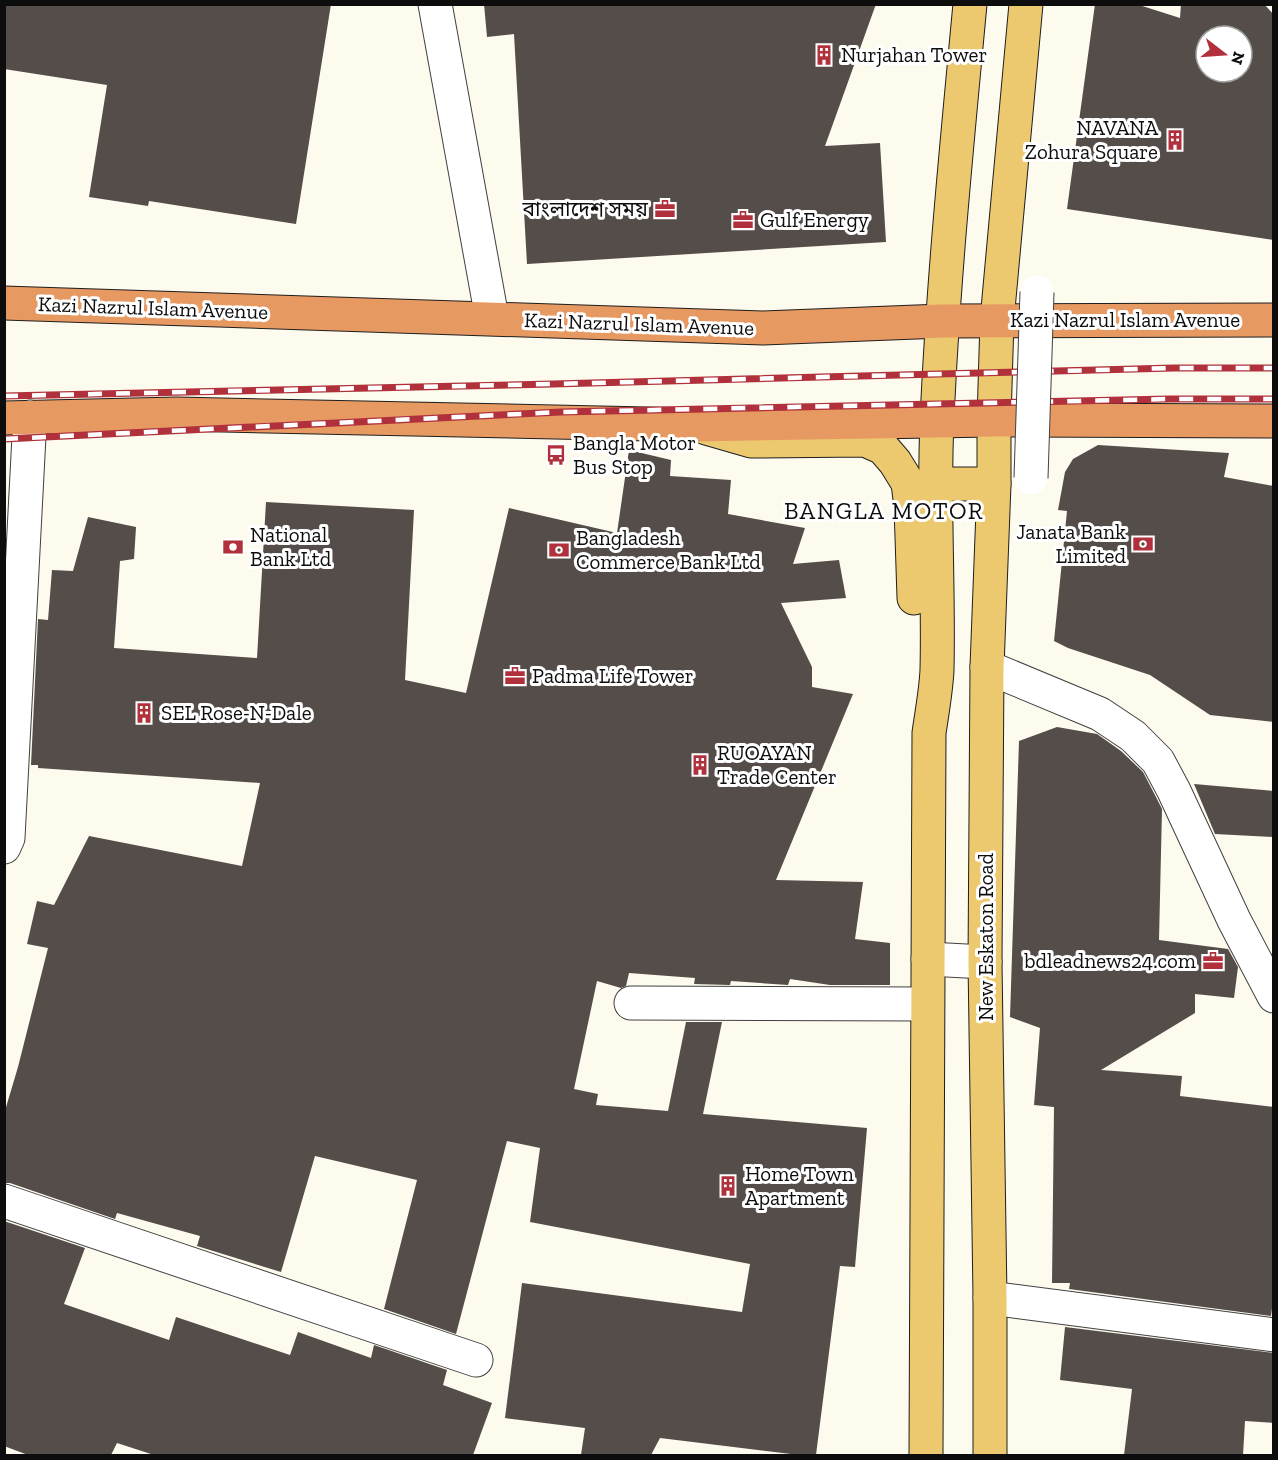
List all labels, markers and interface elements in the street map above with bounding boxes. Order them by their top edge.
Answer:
north arrow [1194,24,1254,84]
place label: Nurjahan Tower [841,42,987,68]
building icon: Nurjahan Tower [812,43,836,67]
text: N [1227,50,1249,67]
place label: NAVANA Zohura Square [1025,115,1158,164]
building icon: NAVANA Zohura Square [1163,128,1187,152]
place label: বাংলাদেশ সময় [521,196,649,221]
office icon: বাংলাদেশ সময় [653,197,677,221]
place label: Gulf Energy [760,207,869,232]
office icon: Gulf Energy [731,208,755,232]
street label: Kazi Nazrul Islam Avenue [38,291,269,324]
street label: Kazi Nazrul Islam Avenue [524,307,755,340]
street label: Kazi Nazrul Islam Avenue [1010,307,1240,332]
place label: Bangla Motor Bus Stop [573,430,696,479]
bus stop icon: Bangla Motor Bus Stop [544,443,568,467]
district label: BANGLA MOTOR [784,496,984,525]
place label: Janata Bank Limited [1016,519,1126,568]
place label: National Bank Ltd [250,522,332,571]
place label: Bangladesh Commerce Bank Ltd [576,525,761,574]
bank icon: Janata Bank Limited [1131,532,1155,556]
bank icon: National Bank Ltd [221,535,245,559]
bank icon: Bangladesh Commerce Bank Ltd [547,538,571,562]
place label: Padma Life Tower [532,663,694,688]
office icon: Padma Life Tower [503,664,527,688]
place label: SEL Rose-N-Dale [161,700,312,725]
building icon: SEL Rose-N-Dale [132,701,156,725]
place label: RUOAYAN Trade Center [717,740,837,789]
building icon: RUOAYAN Trade Center [688,753,712,777]
street label: New Eskaton Road [973,852,998,1021]
place label: bdleadnews24.com [1023,948,1196,973]
office icon: bdleadnews24.com [1201,949,1225,973]
place label: Home Town Apartment [745,1161,854,1210]
building icon: Home Town Apartment [716,1174,740,1198]

